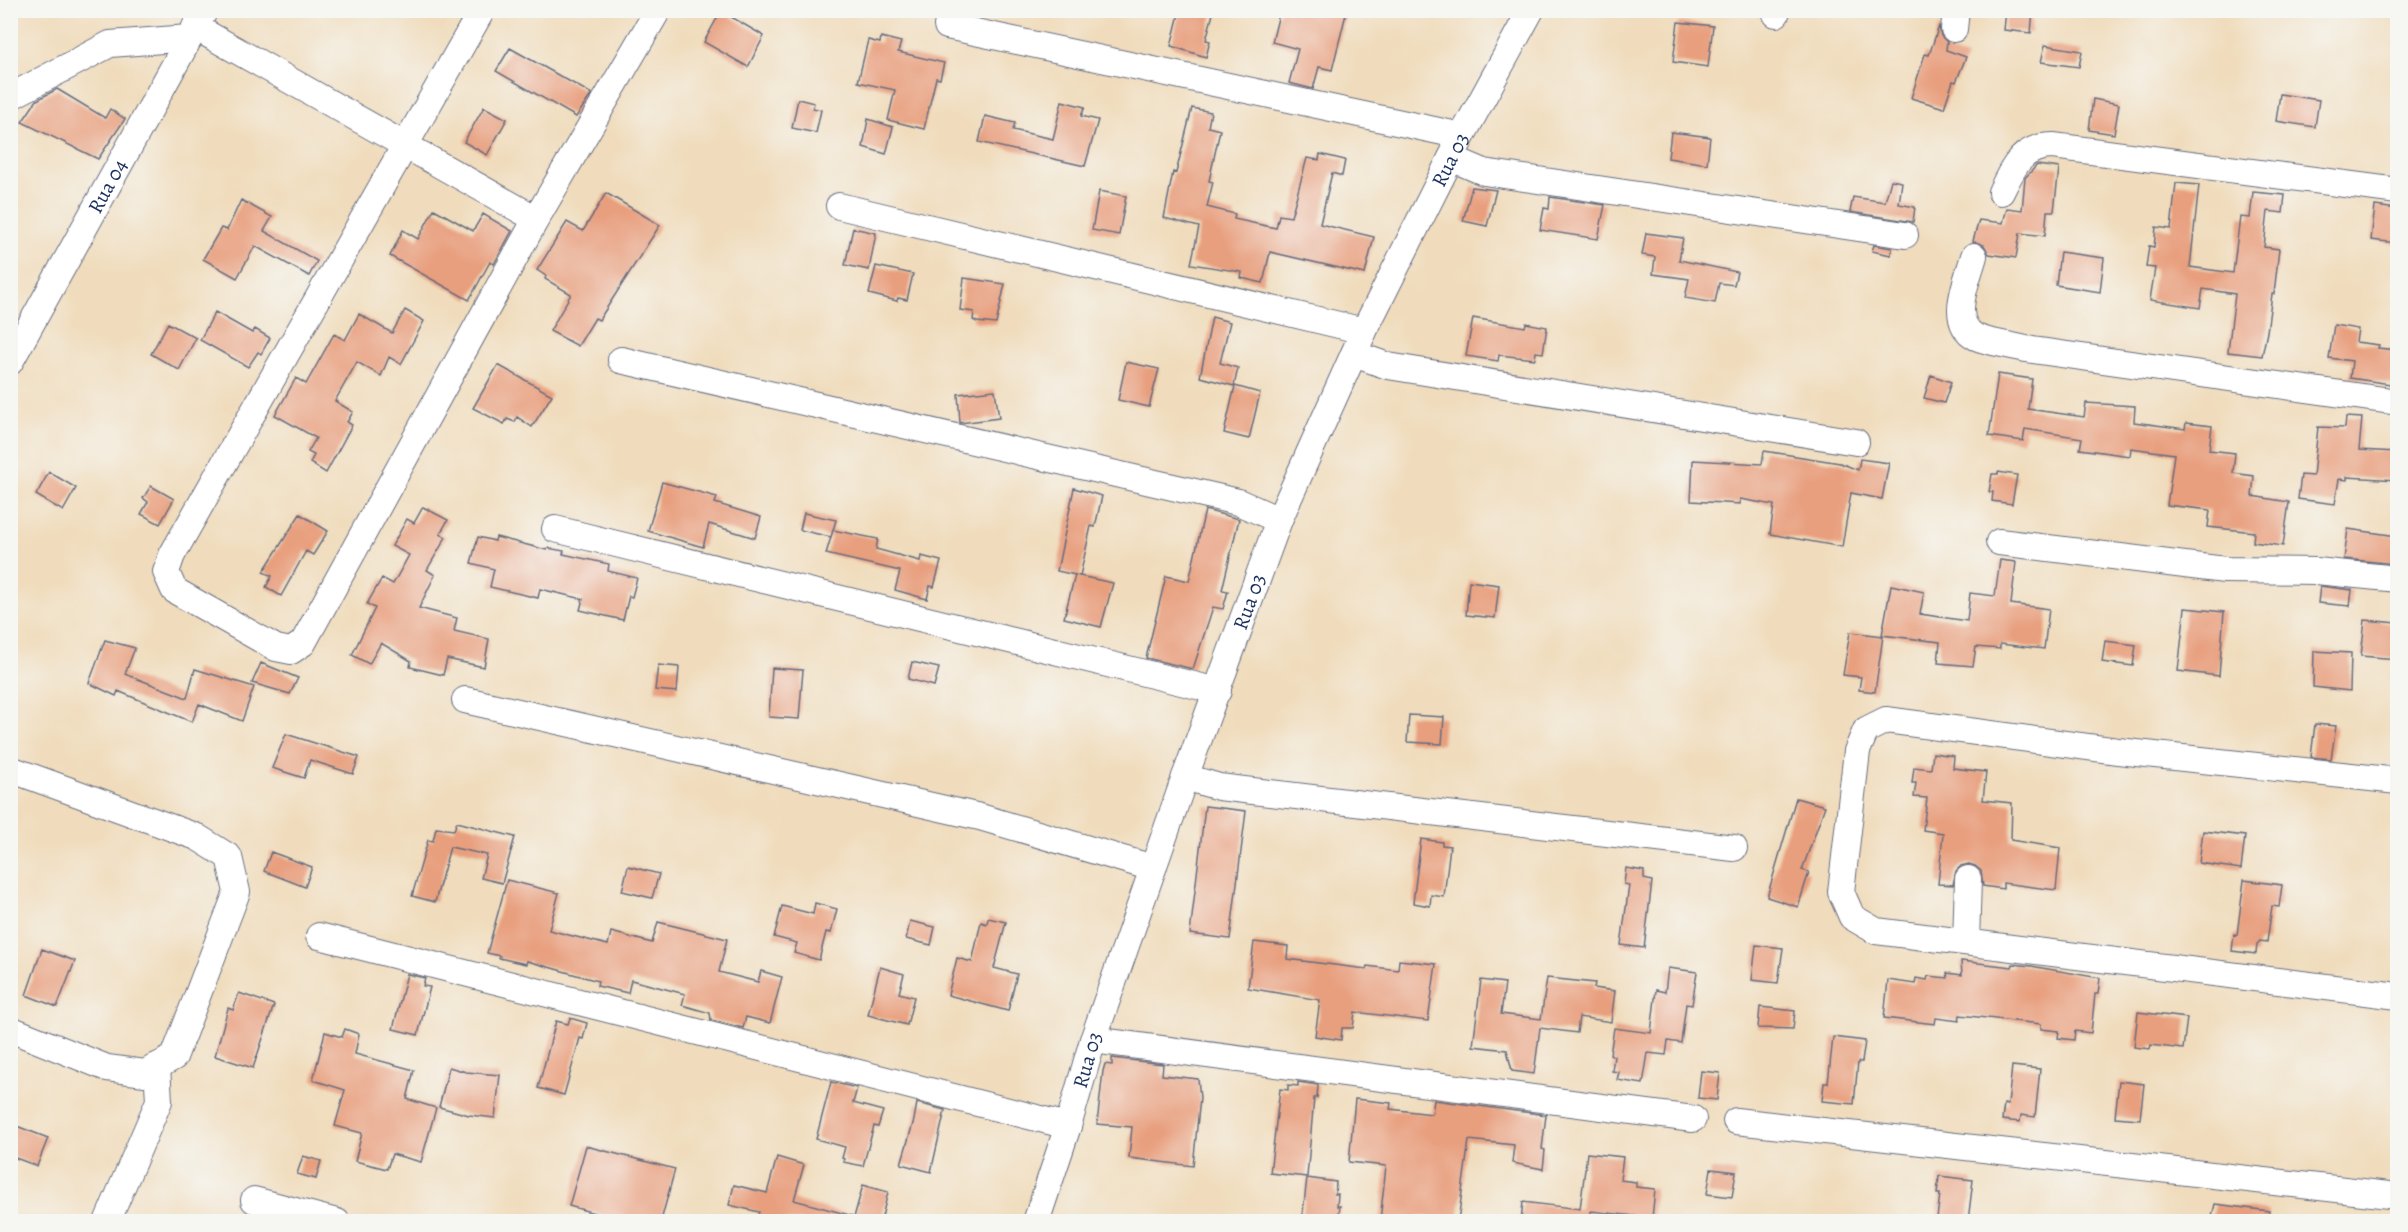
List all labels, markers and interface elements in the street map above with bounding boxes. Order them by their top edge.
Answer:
street label: Rua 03 [1425,128,1476,192]
street label: Rua 04 [81,154,134,218]
street label: Rua 03 [1226,570,1272,634]
street label: Rua 03 [1066,1028,1109,1091]

